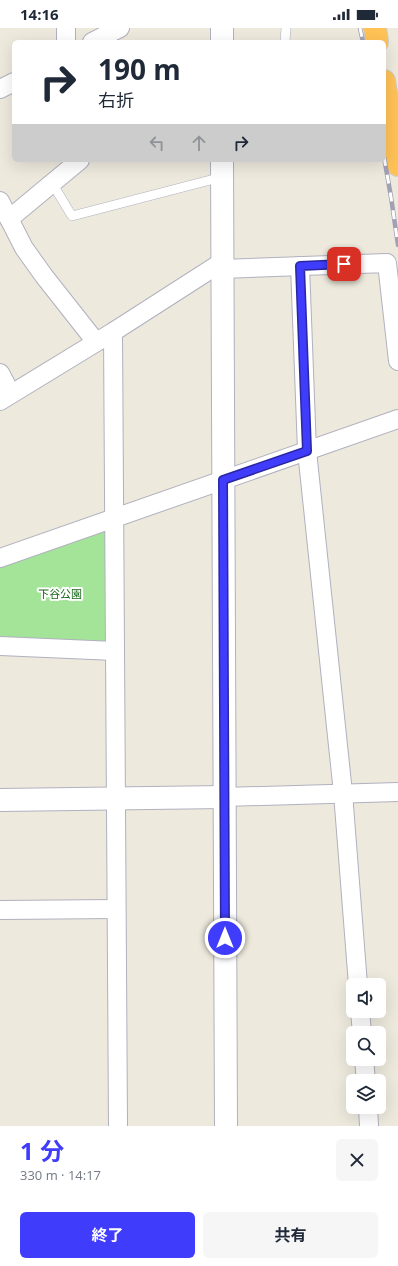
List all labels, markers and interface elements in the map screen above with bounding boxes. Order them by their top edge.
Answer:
text: 14:16 [20,4,59,24]
text: 190 m [98,50,181,88]
icon: right [32,56,84,108]
text: 右折 [98,88,134,112]
icon: left [146,132,168,154]
icon: ahead [188,132,210,154]
icon: right [230,132,252,154]
pin [327,247,361,281]
icon: arrive [333,253,355,275]
park label: 下谷公園 [38,586,82,601]
position arrow [204,917,246,959]
map controls [346,978,386,1114]
button: sound [346,978,386,1018]
button: search [346,1026,386,1066]
button: layers [346,1074,386,1114]
text: 1 分 [20,1134,64,1167]
button: close [336,1139,378,1181]
text: 330 m · 14:17 [20,1166,101,1184]
button: 終了 [20,1212,195,1258]
button: 共有 [203,1212,378,1258]

